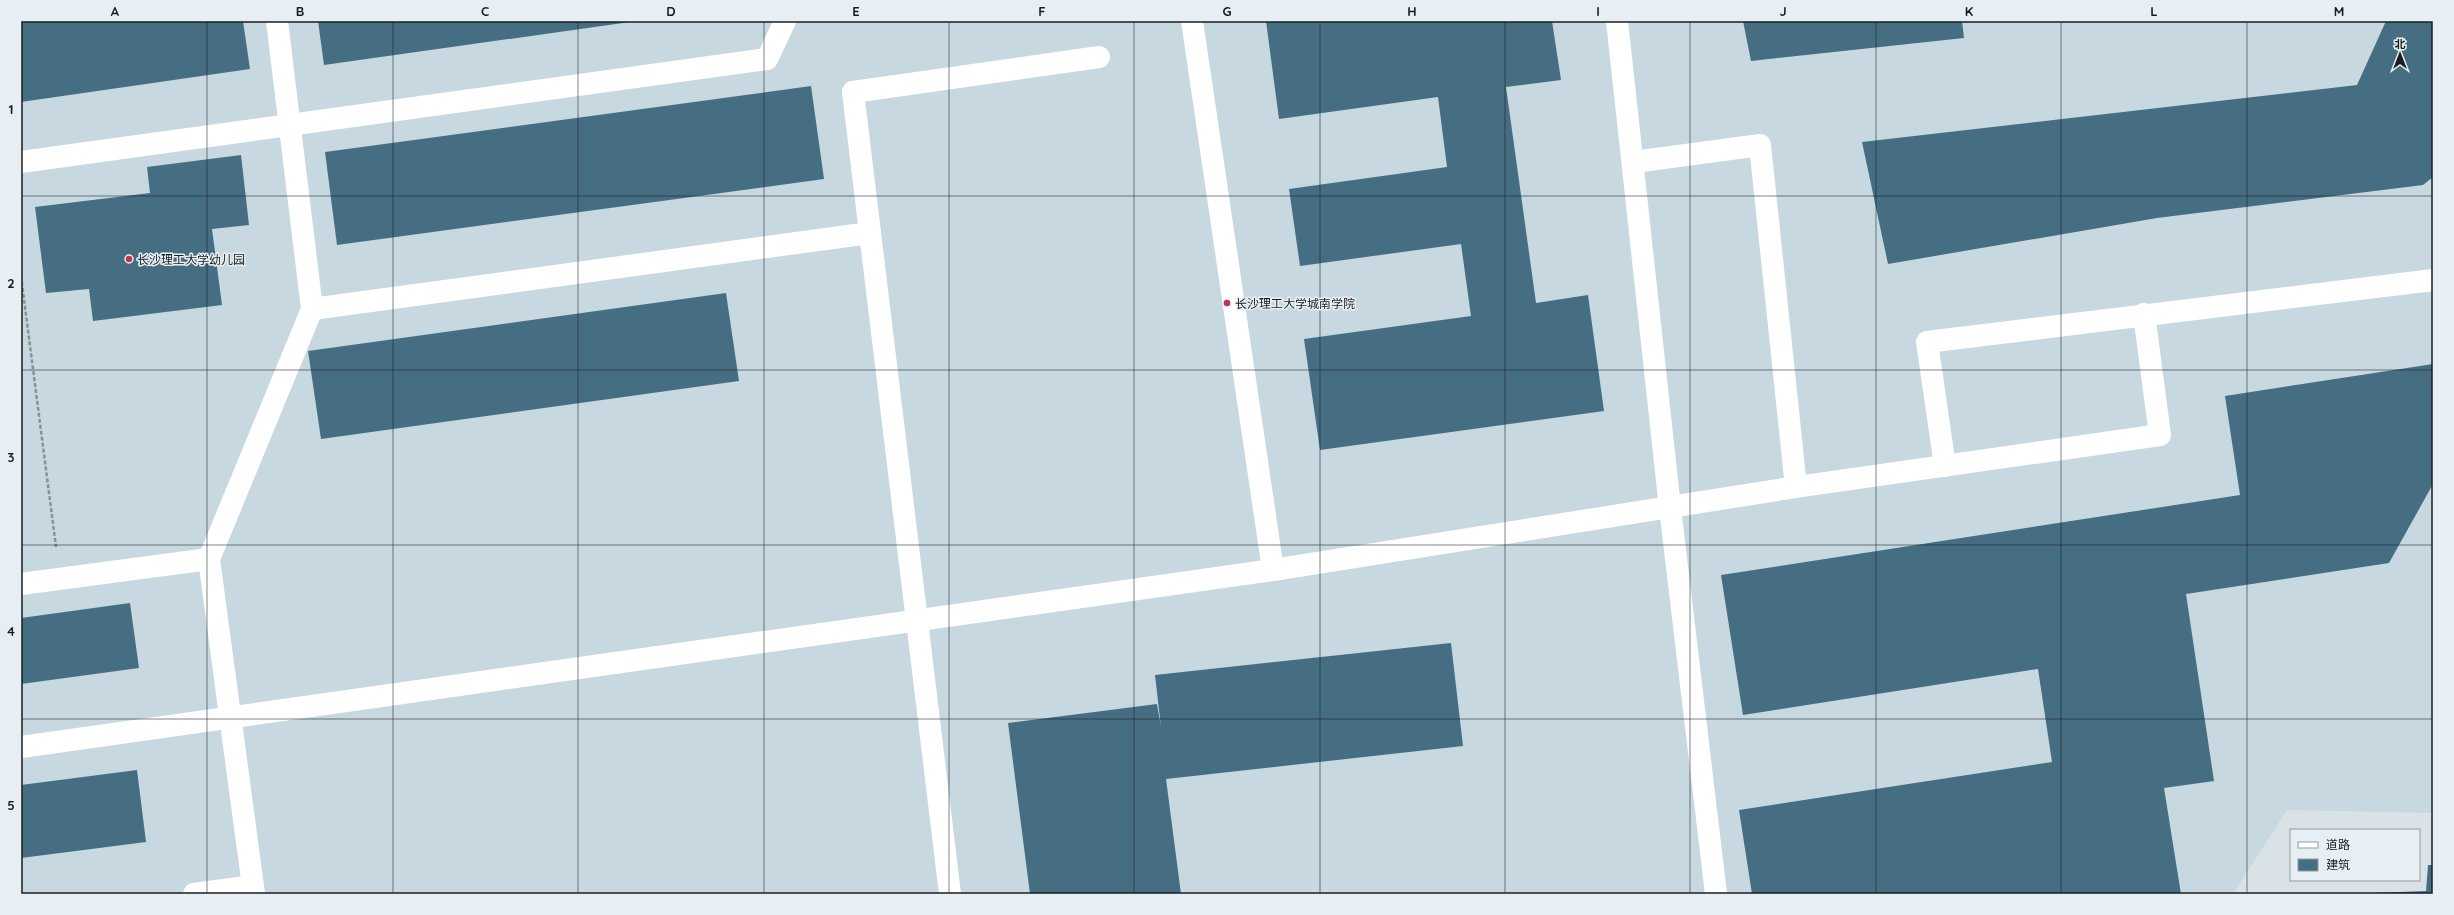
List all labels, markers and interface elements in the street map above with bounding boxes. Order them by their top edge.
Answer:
text: A [111,3,120,19]
text: B [296,3,304,19]
text: C [481,3,489,19]
text: D [666,3,676,19]
text: E [852,3,860,19]
text: F [1038,3,1046,19]
text: G [1222,3,1232,19]
text: H [1407,3,1417,19]
text: I [1596,3,1600,19]
text: J [1779,3,1787,19]
text: K [1965,3,1974,19]
text: L [2150,3,2158,19]
text: M [2334,3,2344,19]
north arrow [2380,34,2420,74]
text: 北 [2395,37,2406,51]
text: 1 [8,101,14,117]
place label: 长沙理工大学幼儿园 [137,252,245,267]
marker: 长沙理工大学幼儿园 [124,254,134,264]
text: 2 [7,275,15,291]
place label: 长沙理工大学城南学院 [1235,296,1355,311]
marker: 长沙理工大学城南学院 [1222,298,1232,308]
text: 3 [8,449,15,465]
text: 4 [7,623,15,639]
text: 5 [7,797,15,813]
legend [2290,829,2420,881]
text: 道路 [2326,837,2350,852]
text: 建筑 [2326,857,2350,872]

